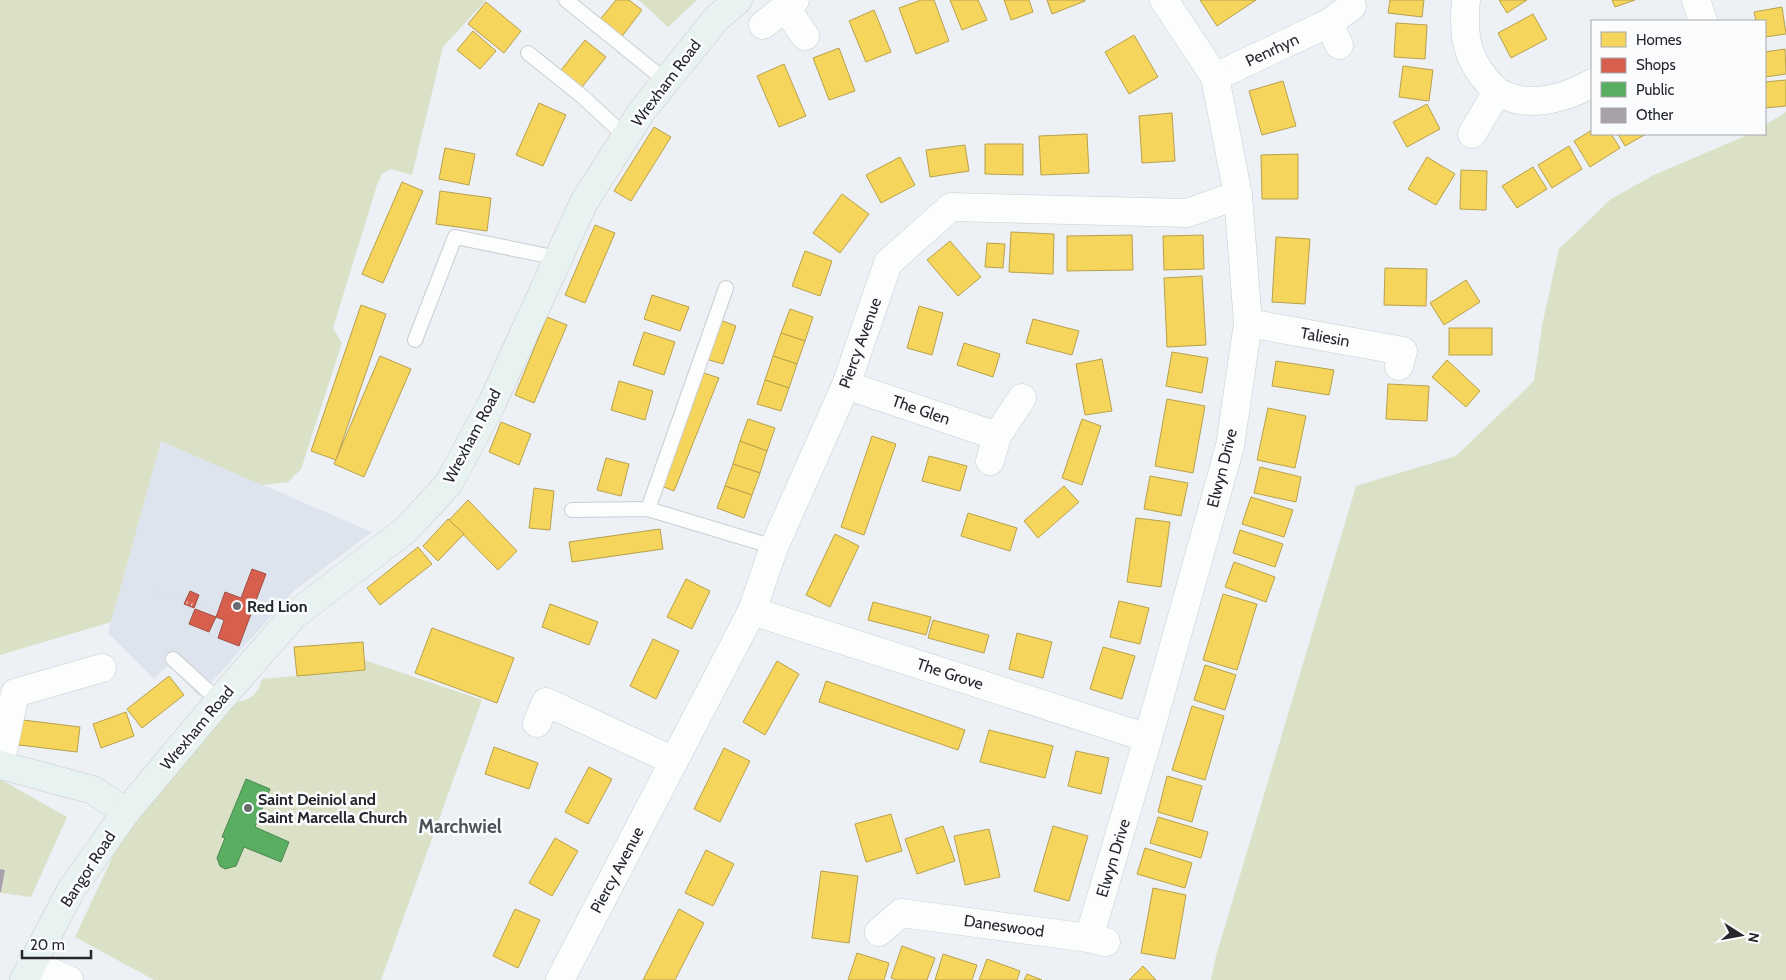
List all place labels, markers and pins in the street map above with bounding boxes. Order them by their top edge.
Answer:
place label: Red Lion [247,597,307,616]
marker: Red Lion [231,600,243,612]
place label: Saint Deiniol and Saint Marcella Church [258,790,407,827]
marker: Saint Deiniol and Saint Marcella Church [242,802,254,814]

